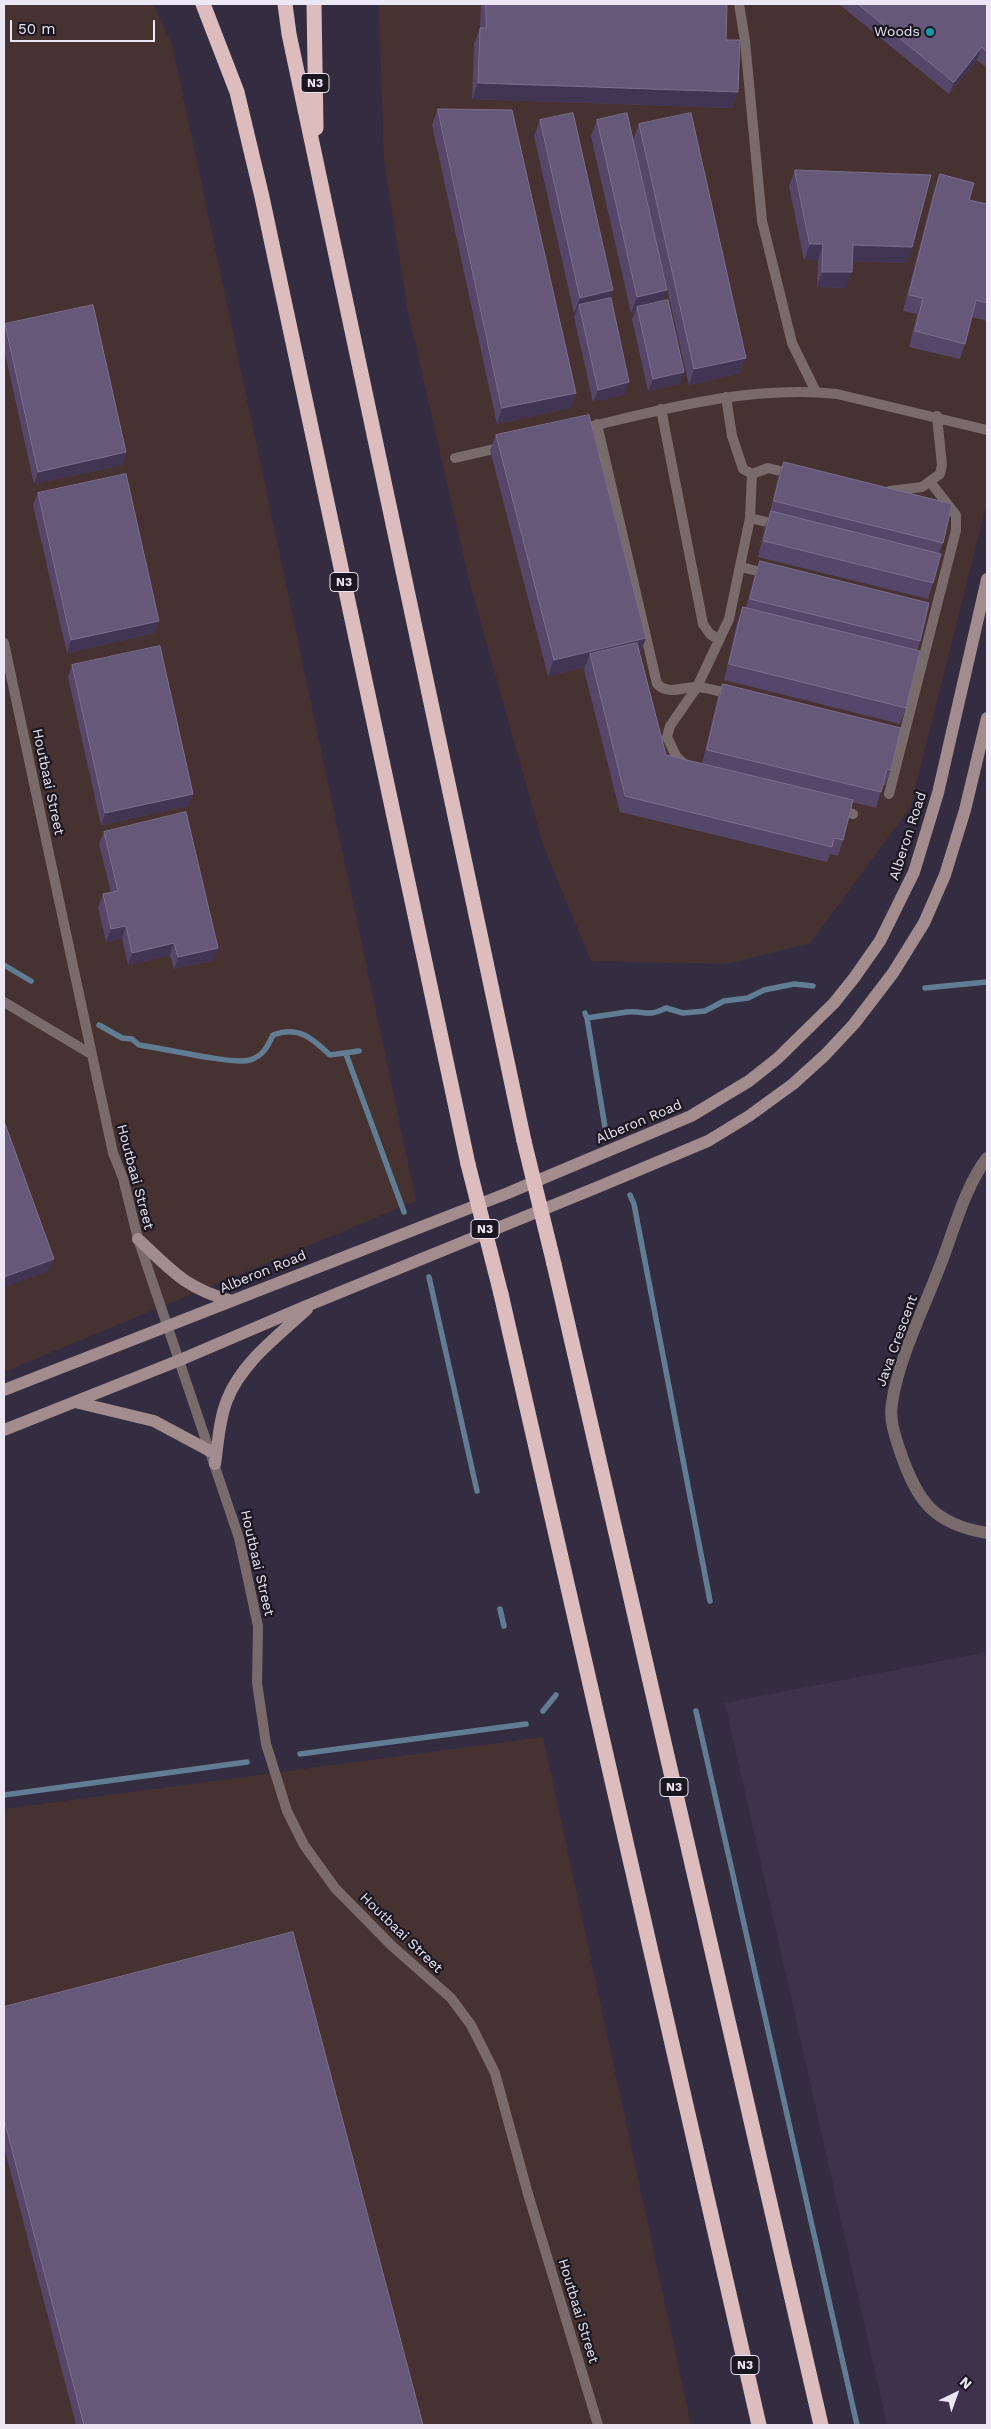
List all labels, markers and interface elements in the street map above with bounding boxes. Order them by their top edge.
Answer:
scale bar [12,10,158,42]
text: 50 m [18,20,55,38]
place label: Woods [874,24,920,40]
marker: Woods [924,26,936,38]
road number: N3 [301,74,329,92]
road number: N3 [330,572,358,592]
street label: Houtbaai Street [29,727,67,837]
street label: Alberon Road [886,790,930,882]
street label: Alberon Road [593,1096,685,1148]
street label: Houtbaai Street [113,1123,157,1231]
road number: N3 [471,1220,499,1238]
street label: Alberon Road [217,1247,309,1297]
street label: Java Crescent [873,1293,921,1389]
street label: Houtbaai Street [237,1508,277,1618]
road number: N3 [660,1778,688,1796]
street label: Houtbaai Street [356,1889,446,1977]
street label: Houtbaai Street [554,2257,602,2365]
road number: N3 [731,2356,759,2374]
north arrow [931,2369,981,2419]
text: N [957,2373,975,2392]

